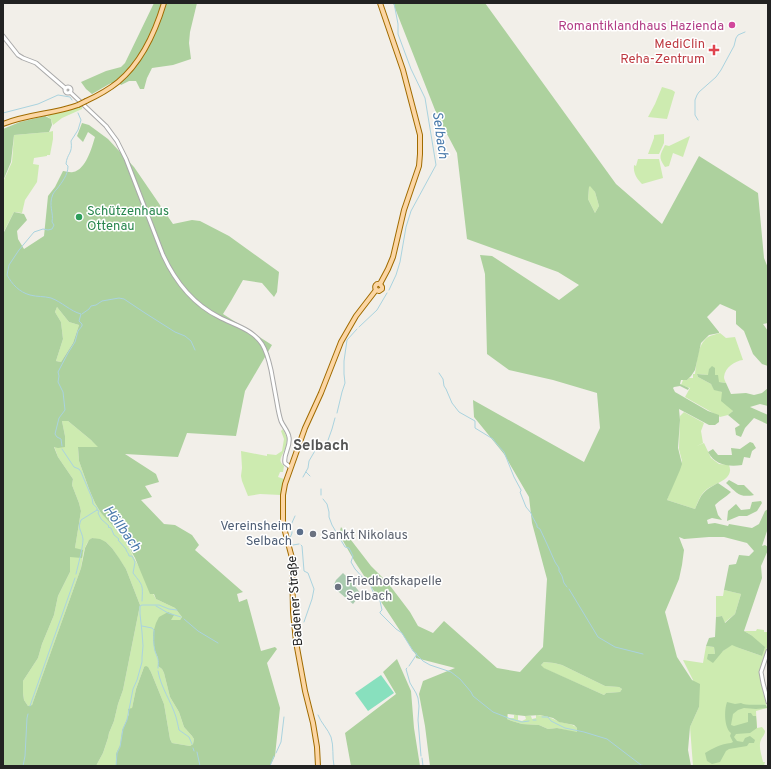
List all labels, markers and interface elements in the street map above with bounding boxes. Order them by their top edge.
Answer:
place label: Romantiklandhaus Hazienda [558,19,724,35]
marker: Romantiklandhaus Hazienda [727,20,737,30]
place label: MediClin Reha-Zentrum [620,37,705,68]
marker: MediClin Reha-Zentrum [708,44,720,56]
water label: Selbach [428,110,451,160]
place label: Schützenhaus Ottenau [87,204,169,235]
marker: Schützenhaus Ottenau [74,212,84,222]
district label: Selbach [293,437,349,456]
water label: Höllbach [99,502,145,556]
place label: Vereinsheim Selbach [220,519,292,550]
marker: Vereinsheim Selbach [295,527,305,537]
place label: Sankt Nikolaus [321,528,408,544]
marker: Sankt Nikolaus [308,529,318,539]
street label: Badener Straße [285,555,307,647]
place label: Friedhofskapelle Selbach [346,574,442,605]
marker: Friedhofskapelle Selbach [333,582,343,592]

